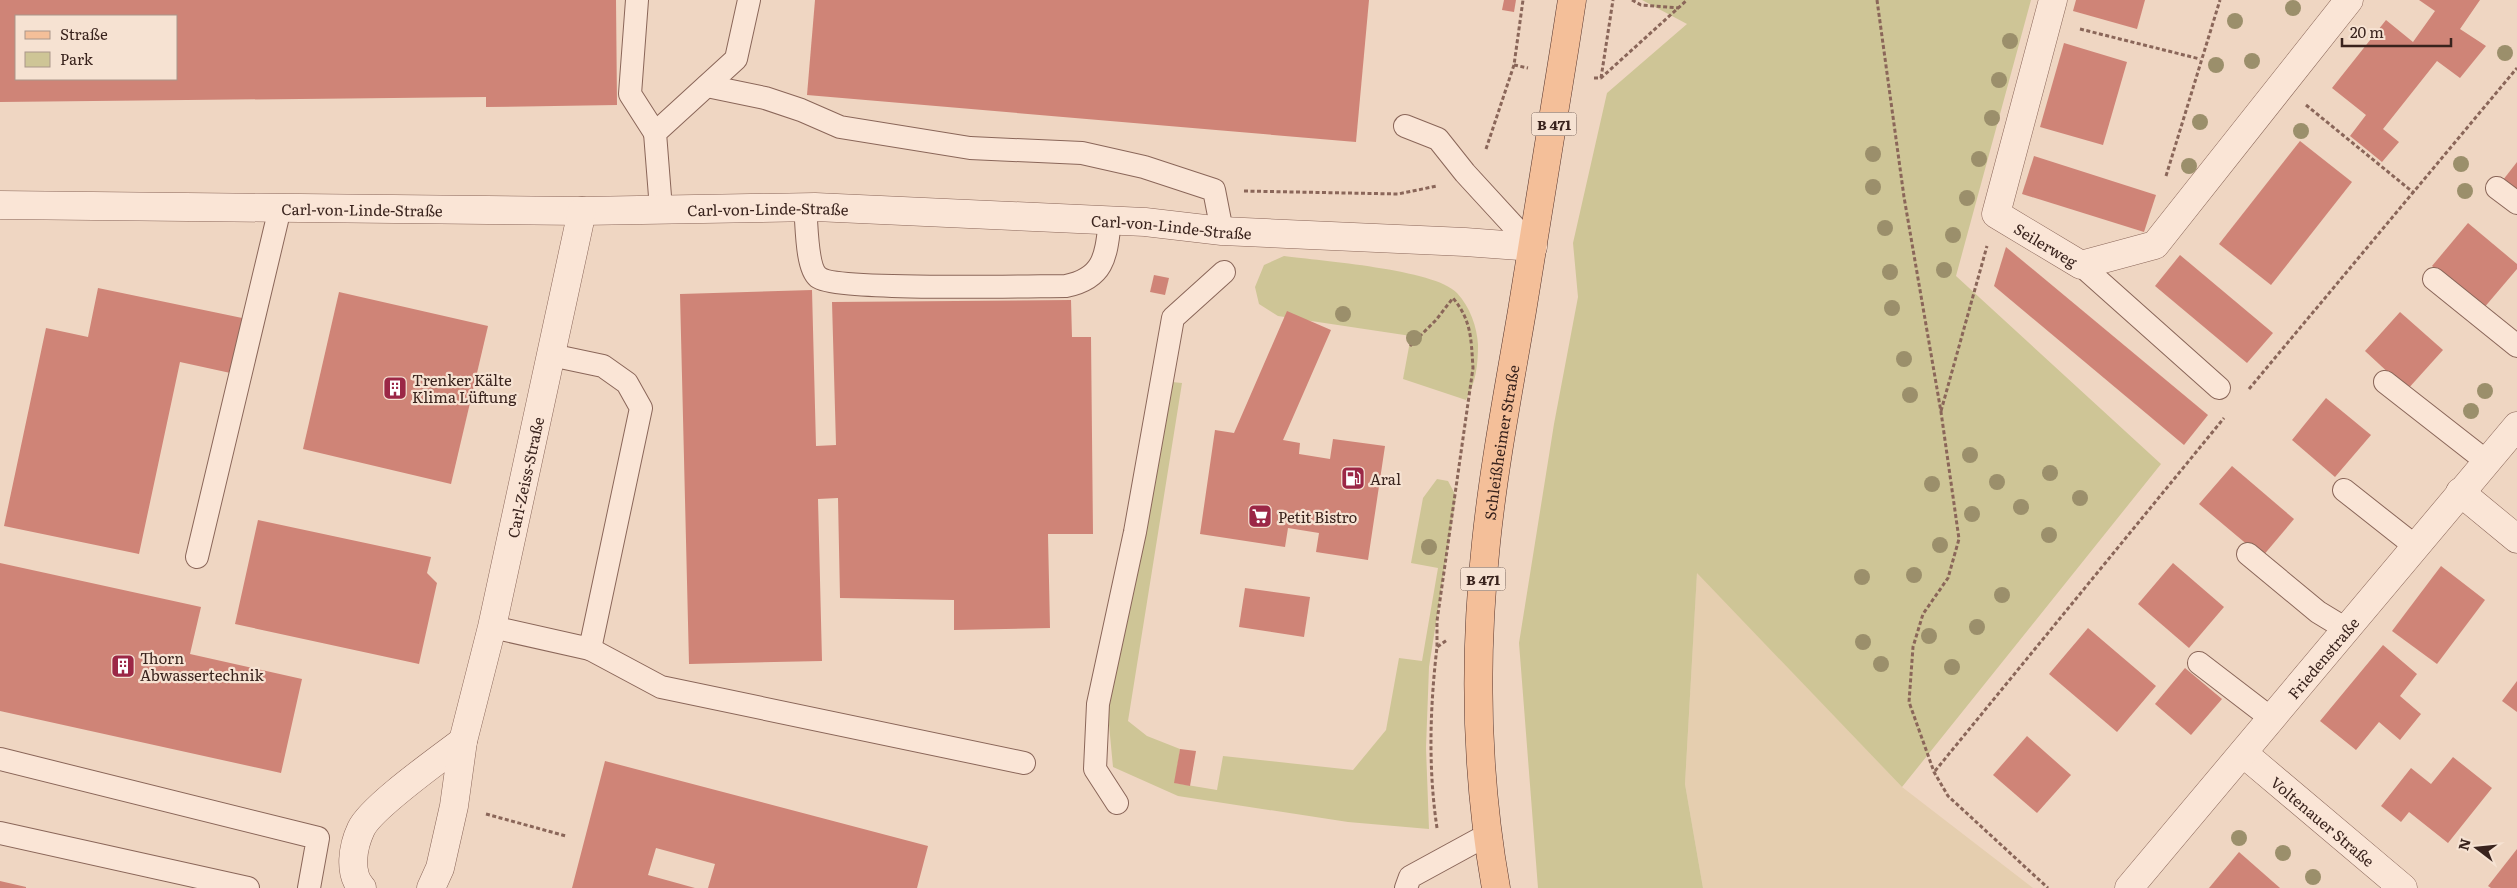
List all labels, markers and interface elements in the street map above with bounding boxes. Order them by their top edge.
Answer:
legend [15,15,178,80]
scale bar [2342,15,2451,47]
text: 20 m [2350,20,2384,43]
text: Straße [60,22,108,45]
text: Park [60,47,94,70]
road number: B 471 [1532,112,1576,136]
street label: Carl-von-Linde-Straße [687,195,849,221]
street label: Carl-von-Linde-Straße [281,196,443,221]
street label: Carl-von-Linde-Straße [1090,208,1252,244]
street label: Seilerweg [2010,216,2083,272]
street label: Schleißheimer Straße [1477,363,1524,521]
place label: Trenker Kälte Klima Lüftung [412,368,517,408]
building icon: Trenker Kälte Klima Lüftung [382,375,408,401]
street label: Carl-Zeiss-Straße [500,414,549,540]
fuel station icon: Aral [1340,465,1366,491]
place label: Aral [1370,467,1401,490]
supermarket icon: Petit Bistro [1247,503,1273,529]
place label: Petit Bistro [1278,505,1357,528]
road number: B 471 [1460,568,1506,590]
street label: Friedenstraße [2281,611,2364,704]
place label: Thorn Abwassertechnik [140,646,265,686]
building icon: Thorn Abwassertechnik [110,653,136,679]
street label: Voltenauer Straße [2266,770,2380,871]
north arrow [2452,823,2502,873]
text: N [2452,835,2475,853]

